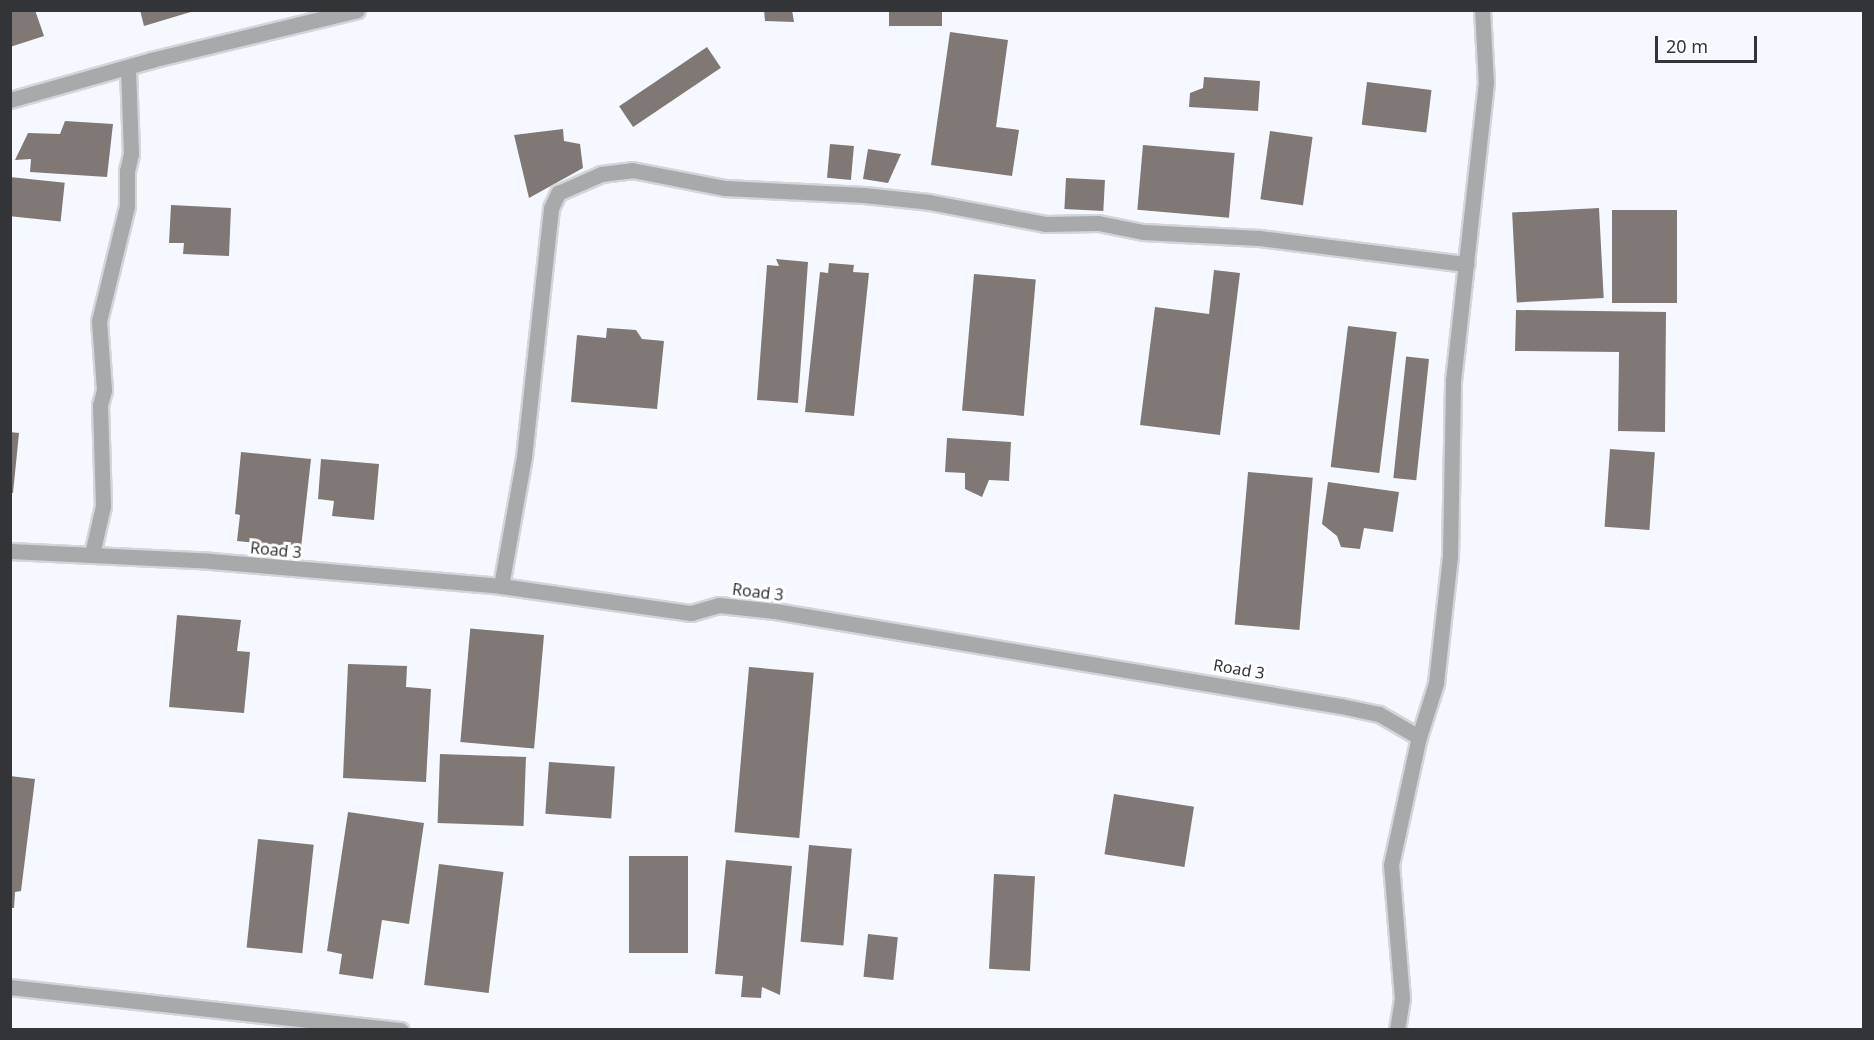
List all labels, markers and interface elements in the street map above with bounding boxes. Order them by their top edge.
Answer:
scale bar [1658,24,1760,62]
text: 20 m [1666,34,1708,58]
street label: Road 3 [249,538,303,562]
street label: Road 3 [731,579,785,605]
street label: Road 3 [1212,655,1266,683]

